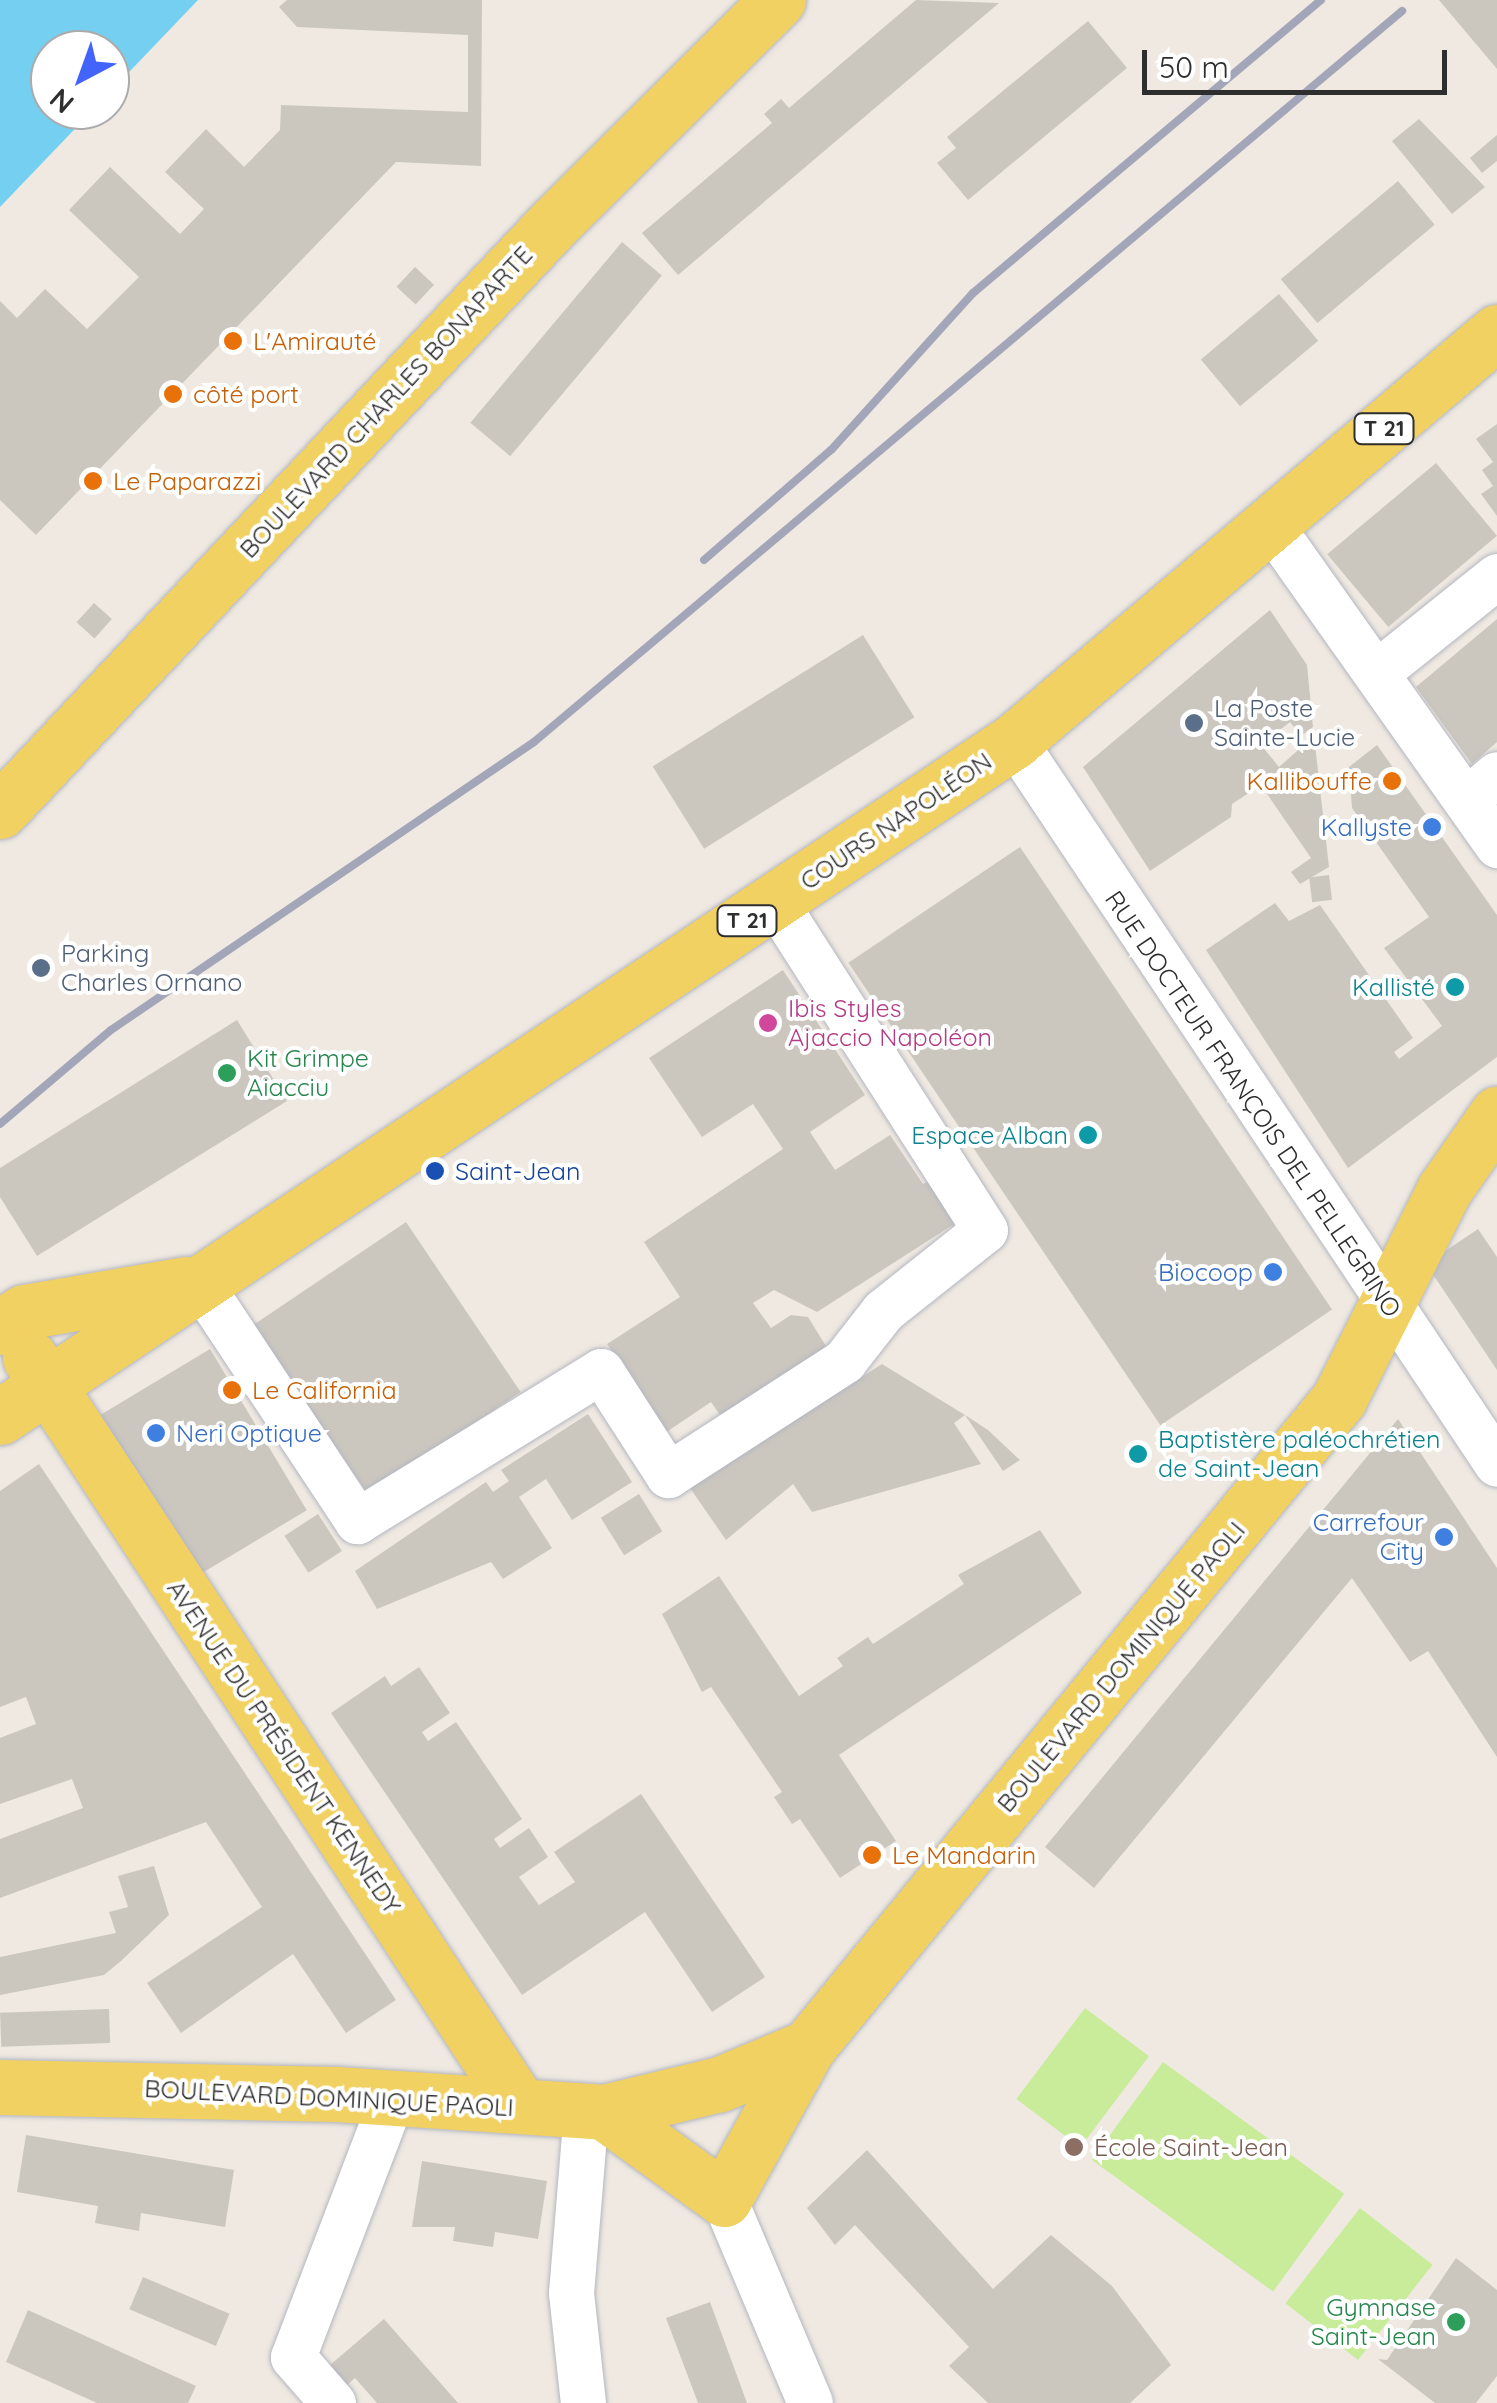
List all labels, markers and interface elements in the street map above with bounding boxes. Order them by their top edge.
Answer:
north arrow [30,30,130,130]
scale bar [1147,30,1452,92]
text: 50 m [1159,48,1229,86]
text: N [42,82,81,121]
street label: BOULEVARD CHARLES BONAPARTE [233,240,539,564]
place label: L'Amirauté [253,326,376,356]
marker: L'Amirauté [222,330,244,352]
place label: côté port [193,379,299,409]
marker: côté port [162,383,184,405]
road number: T 21 [1352,412,1416,446]
place label: Le Paparazzi [113,466,261,496]
marker: Le Paparazzi [82,470,104,492]
place label: La Poste Sainte-Lucie [1214,694,1355,753]
marker: La Poste Sainte-Lucie [1183,712,1205,734]
street label: COURS NAPOLÉON [795,746,997,896]
place label: Kallibouffe [1247,766,1372,796]
marker: Kallibouffe [1381,770,1403,792]
place label: Kallyste [1321,812,1412,842]
marker: Kallyste [1421,816,1443,838]
street label: RUE DOCTEUR FRANÇOIS DEL PELLEGRINO [1099,885,1407,1323]
road number: T 21 [714,904,780,938]
place label: Parking Charles Ornano [61,939,242,998]
marker: Parking Charles Ornano [30,957,52,979]
place label: Kallisté [1352,972,1435,1002]
marker: Kallisté [1444,976,1466,998]
place label: Ibis Styles Ajaccio Napoléon [788,994,992,1053]
marker: Ibis Styles Ajaccio Napoléon [757,1012,779,1034]
place label: Kit Grimpe Aiacciu [247,1044,369,1103]
marker: Kit Grimpe Aiacciu [216,1062,238,1084]
place label: Espace Alban [911,1120,1068,1150]
marker: Espace Alban [1077,1124,1099,1146]
place label: Saint-Jean [455,1156,580,1186]
marker: Saint-Jean [424,1160,446,1182]
place label: Biocoop [1158,1257,1253,1287]
marker: Biocoop [1262,1261,1284,1283]
place label: Le California [252,1375,397,1405]
marker: Le California [221,1379,243,1401]
place label: Neri Optique [176,1418,322,1448]
marker: Neri Optique [145,1422,167,1444]
place label: Baptistère paléochrétien de Saint-Jean [1158,1425,1440,1484]
marker: Baptistère paléochrétien de Saint-Jean [1127,1443,1149,1465]
place label: Carrefour City [1313,1508,1424,1567]
street label: BOULEVARD DOMINIQUE PAOLI [991,1516,1251,1818]
marker: Carrefour City [1433,1526,1455,1548]
street label: AVENUE DU PRÉSIDENT KENNEDY [161,1575,407,1919]
place label: Le Mandarin [892,1840,1036,1870]
marker: Le Mandarin [861,1844,883,1866]
street label: BOULEVARD DOMINIQUE PAOLI [144,2073,514,2123]
place label: École Saint-Jean [1094,2132,1288,2162]
marker: École Saint-Jean [1063,2136,1085,2158]
place label: Gymnase Saint-Jean [1311,2293,1436,2352]
marker: Gymnase Saint-Jean [1445,2311,1467,2333]

